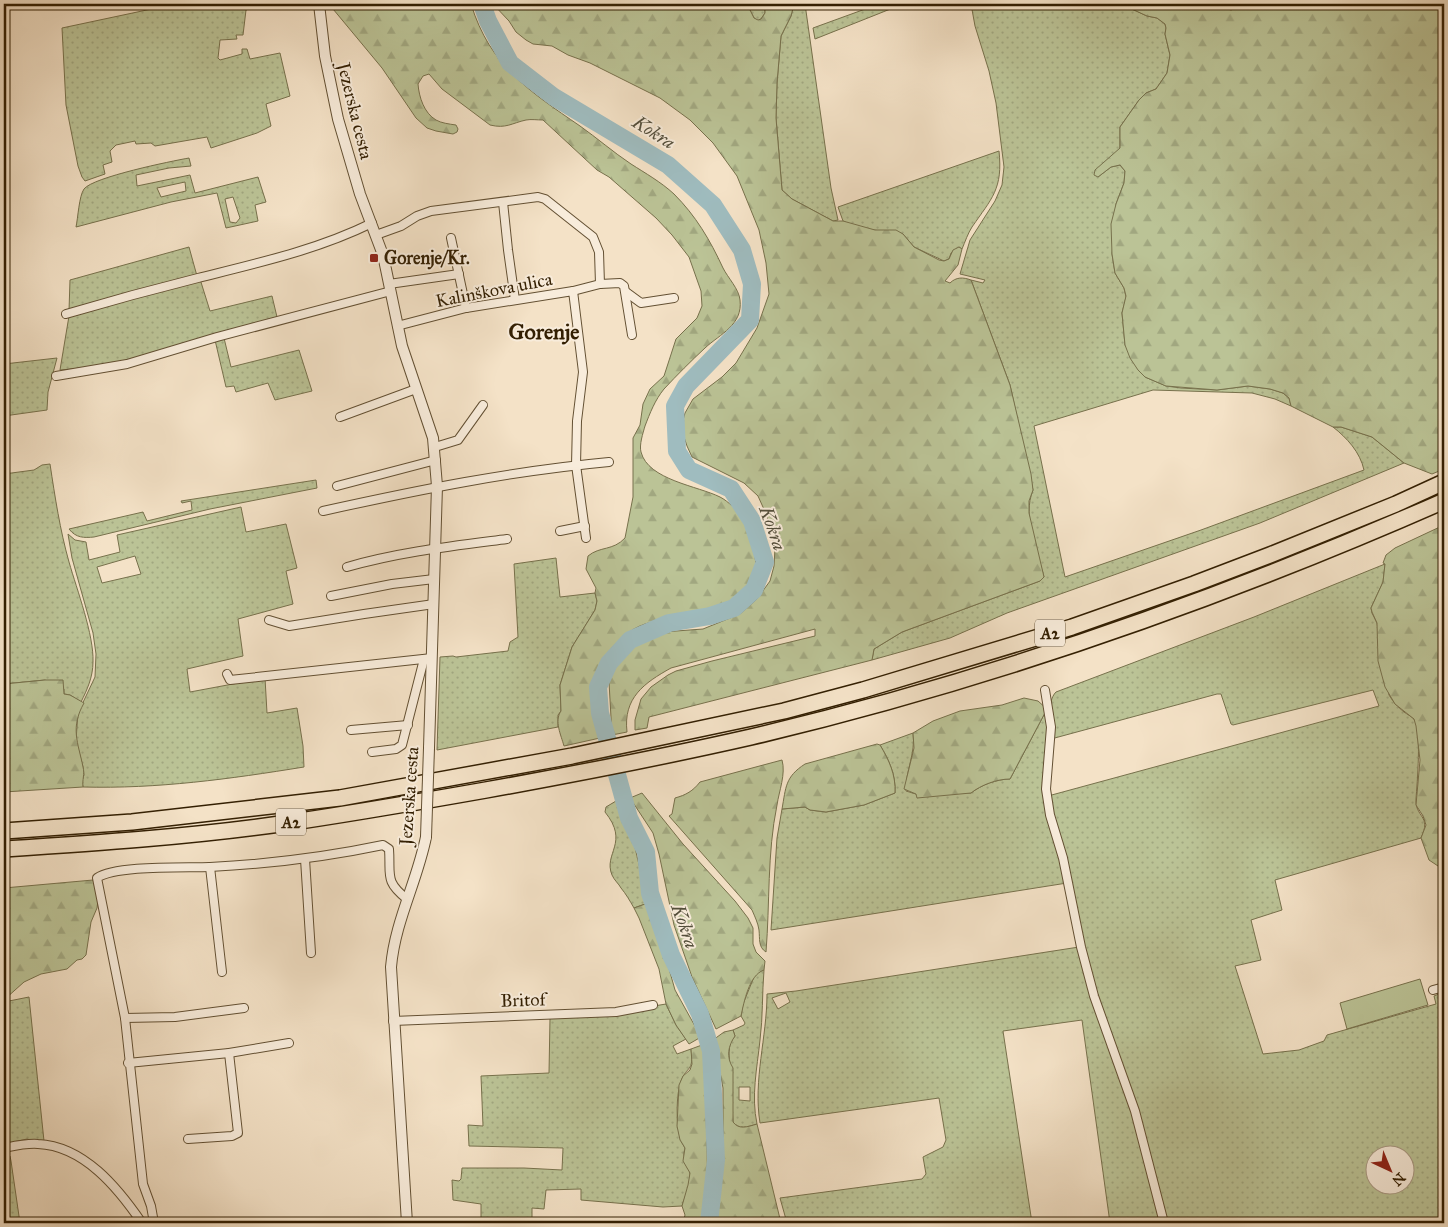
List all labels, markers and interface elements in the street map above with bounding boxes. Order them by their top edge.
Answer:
street label: Jezerska cesta [331,58,378,162]
water label: Kokra [628,110,679,154]
place label: Gorenje/Kr. [384,247,470,270]
marker: Gorenje/Kr. [368,252,380,264]
street label: Kalinškova ulica [434,268,555,312]
district label: Gorenje [509,318,579,345]
water label: Kokra [754,502,792,553]
road number: A2 [1035,620,1065,646]
street label: Jezerska cesta [394,745,424,848]
road number: A2 [276,809,306,836]
water label: Kokra [666,900,704,951]
street label: Britof [500,988,549,1012]
north arrow [1366,1144,1416,1194]
text: N [1388,1169,1409,1189]

